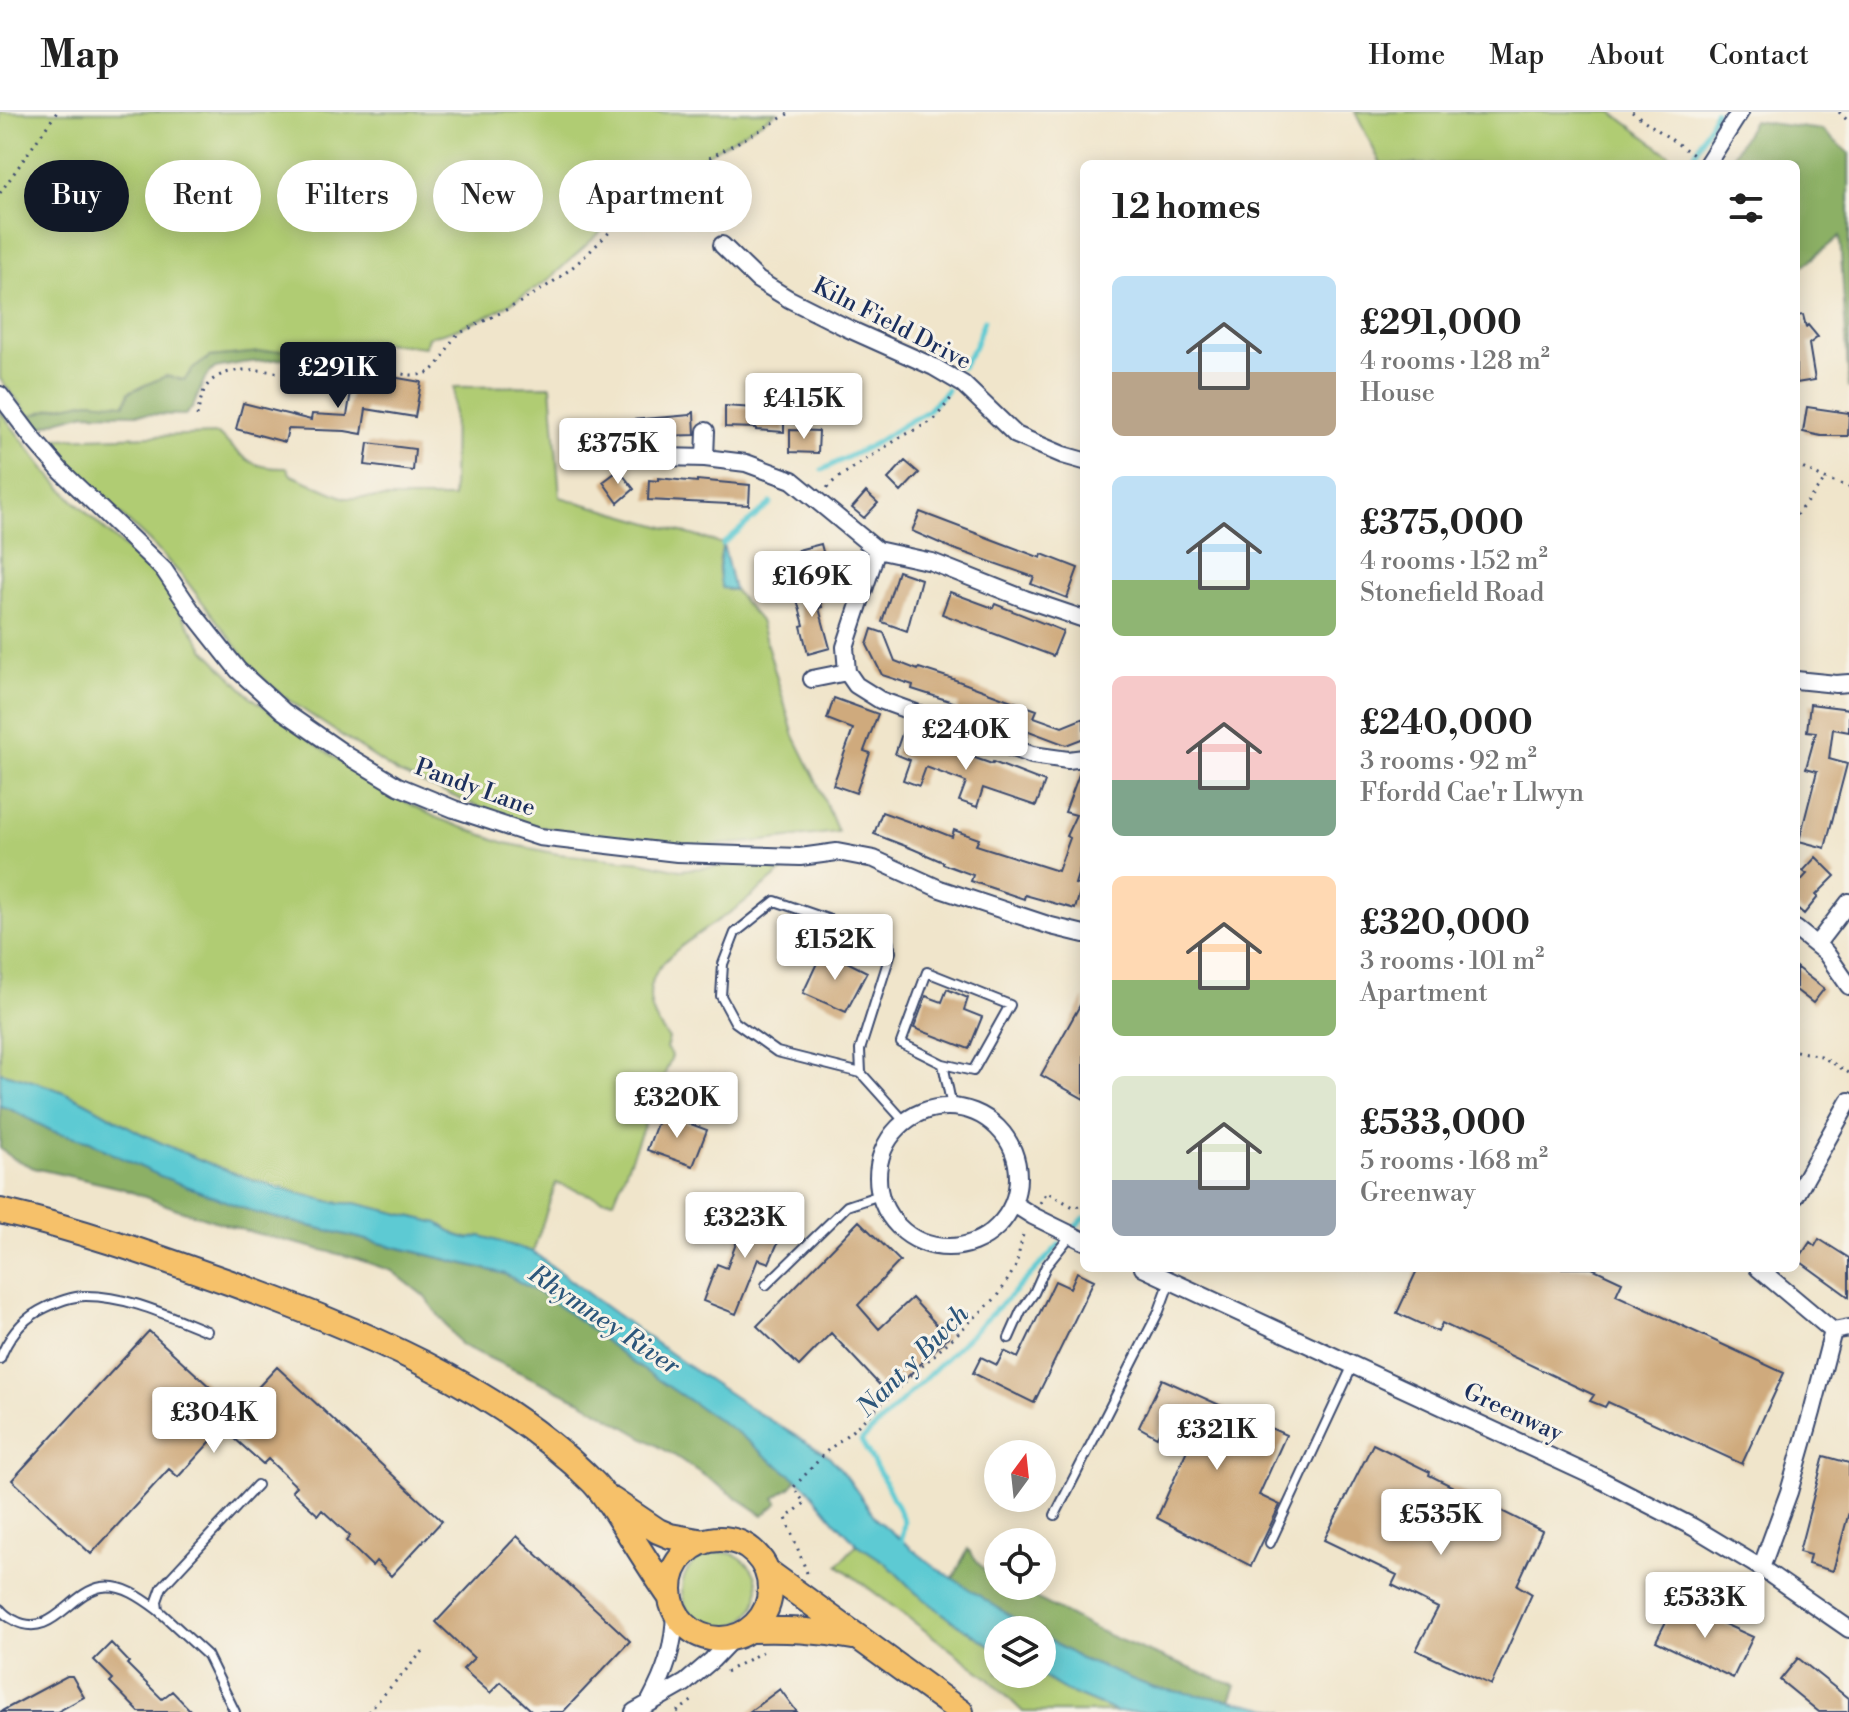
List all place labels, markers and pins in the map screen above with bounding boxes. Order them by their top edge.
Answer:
pin: £291K [282,342,394,410]
pin: £415K [748,373,860,441]
pin: £375K [562,418,674,486]
pin: £169K [756,551,868,619]
pin: £240K [910,704,1022,772]
pin: £152K [779,914,891,982]
pin: £320K [621,1072,733,1140]
pin: £323K [689,1192,801,1260]
pin: £304K [158,1387,270,1455]
pin: £321K [1161,1404,1273,1472]
pin: £535K [1385,1489,1497,1557]
pin: £533K [1649,1572,1761,1640]

